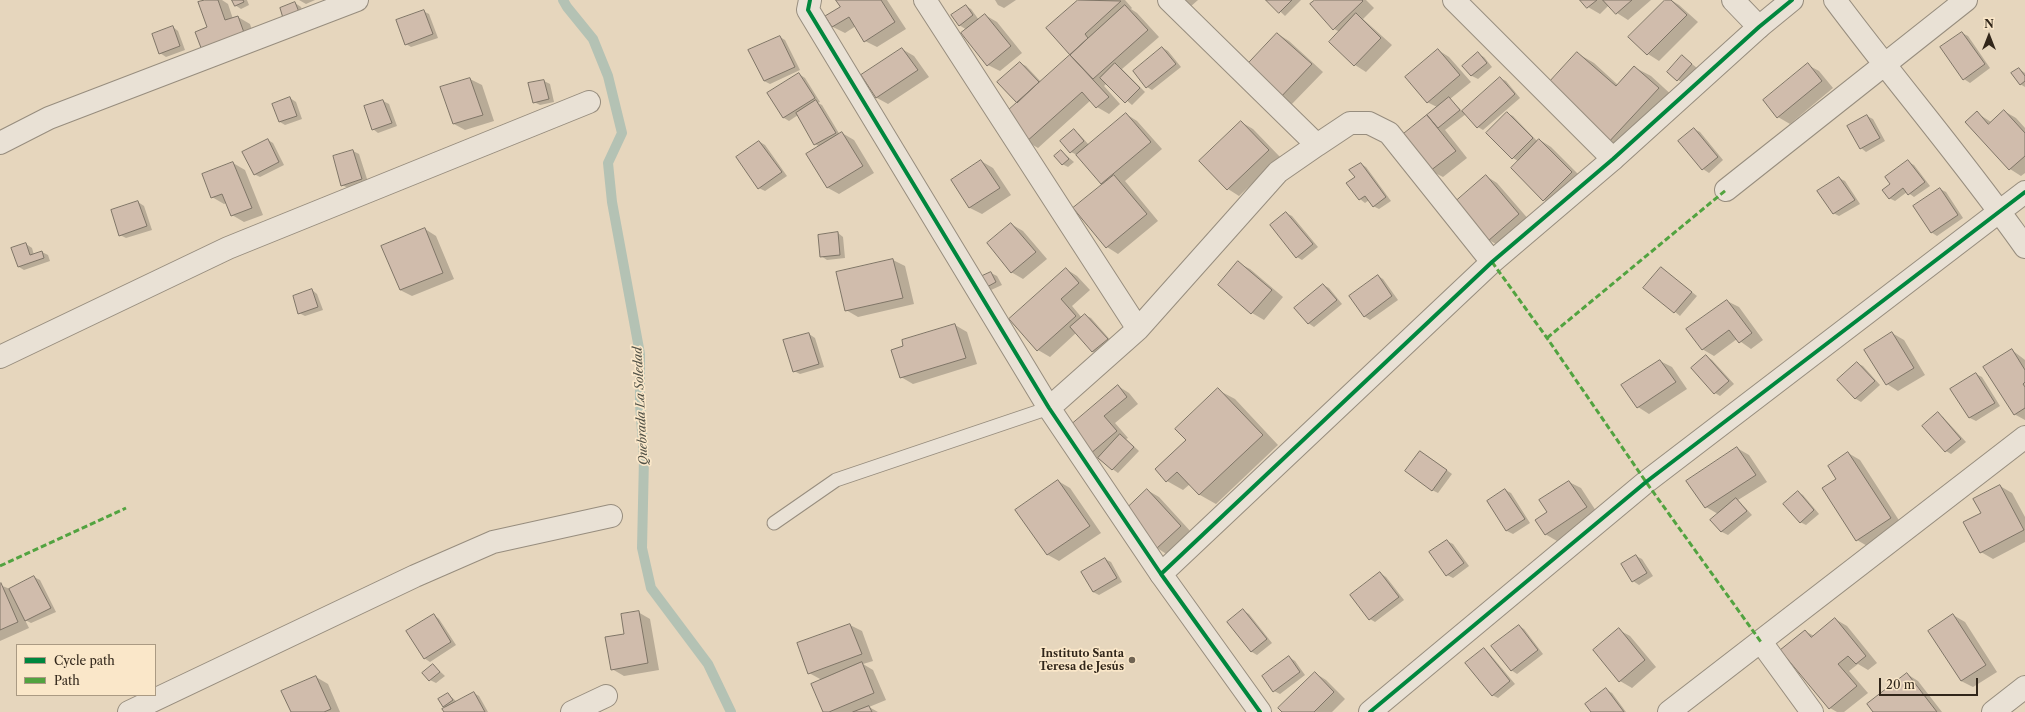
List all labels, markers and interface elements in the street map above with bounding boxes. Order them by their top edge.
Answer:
north arrow [1969,16,2009,56]
text: N [1984,17,1994,31]
water label: Quebrada La Soledad [631,346,651,466]
legend [16,644,156,696]
place label: Instituto Santa Teresa de Jesús [1039,647,1124,673]
text: Cycle path [54,653,115,668]
marker: Instituto Santa Teresa de Jesús [1127,655,1137,665]
scale bar [1881,670,1980,696]
text: Path [54,673,80,688]
text: 20 m [1886,677,1915,692]

